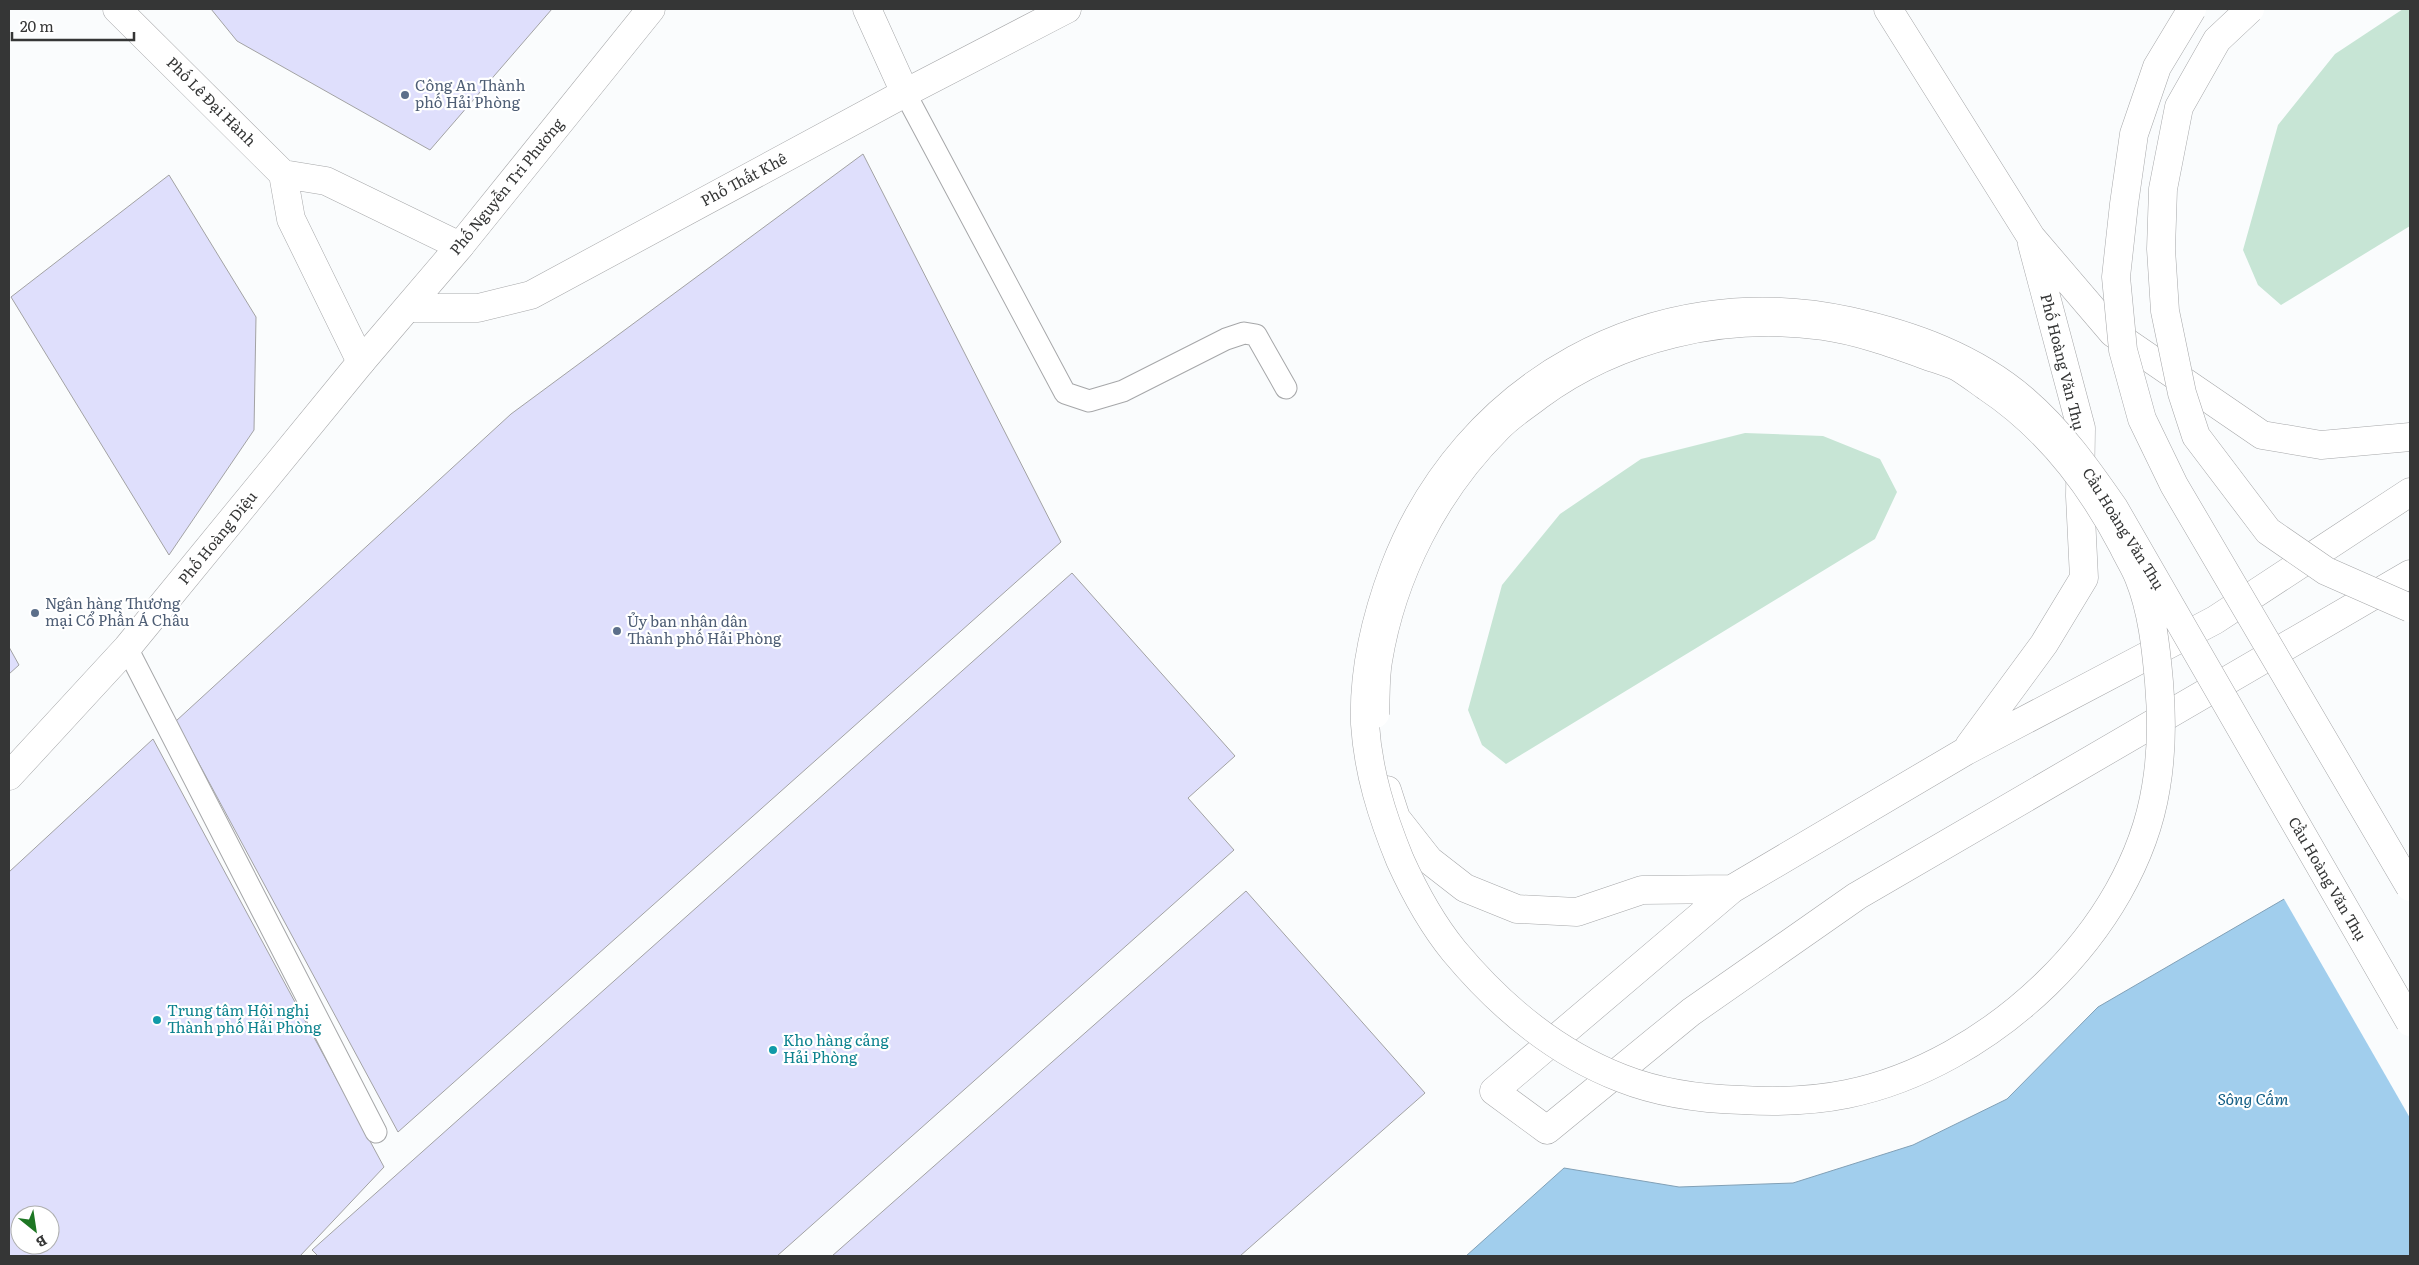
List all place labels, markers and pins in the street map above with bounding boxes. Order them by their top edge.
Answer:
place label: Công An Thành phố Hải Phòng [415,73,525,113]
marker: Công An Thành phố Hải Phòng [399,89,411,101]
place label: Ngân hàng Thương mại Cổ Phần Á Châu [45,591,190,631]
marker: Ngân hàng Thương mại Cổ Phần Á Châu [29,607,41,619]
place label: Ủy ban nhân dân Thành phố Hải Phòng [627,609,782,649]
marker: Ủy ban nhân dân Thành phố Hải Phòng [611,625,623,637]
place label: Trung tâm Hội nghị Thành phố Hải Phòng [167,998,322,1038]
marker: Trung tâm Hội nghị Thành phố Hải Phòng [151,1014,163,1026]
place label: Kho hàng cảng Hải Phòng [783,1028,889,1068]
marker: Kho hàng cảng Hải Phòng [767,1044,779,1056]

